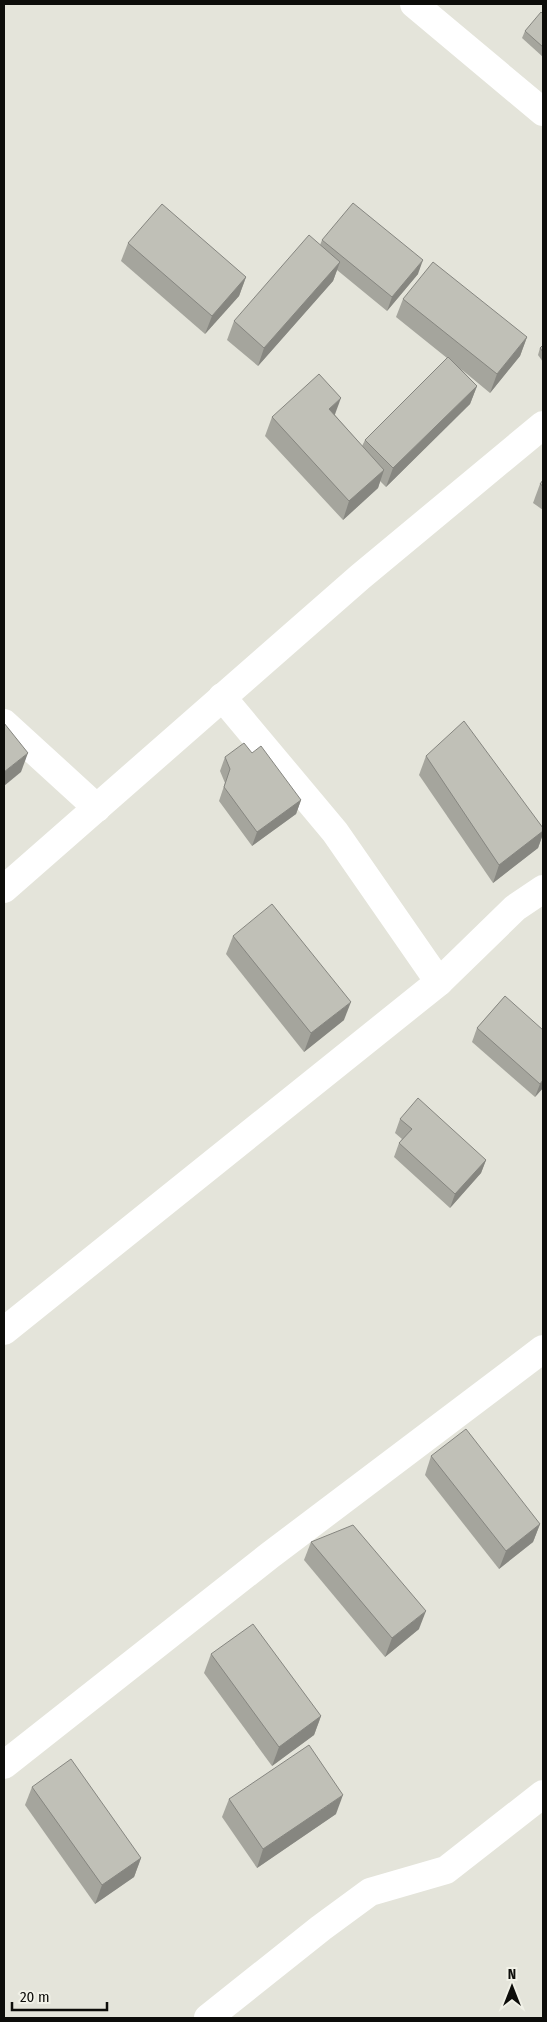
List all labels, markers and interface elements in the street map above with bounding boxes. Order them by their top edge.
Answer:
north arrow [487,1962,537,2012]
text: N [508,1966,516,1983]
scale bar [12,1980,108,2012]
text: 20 m [20,1988,50,2006]

